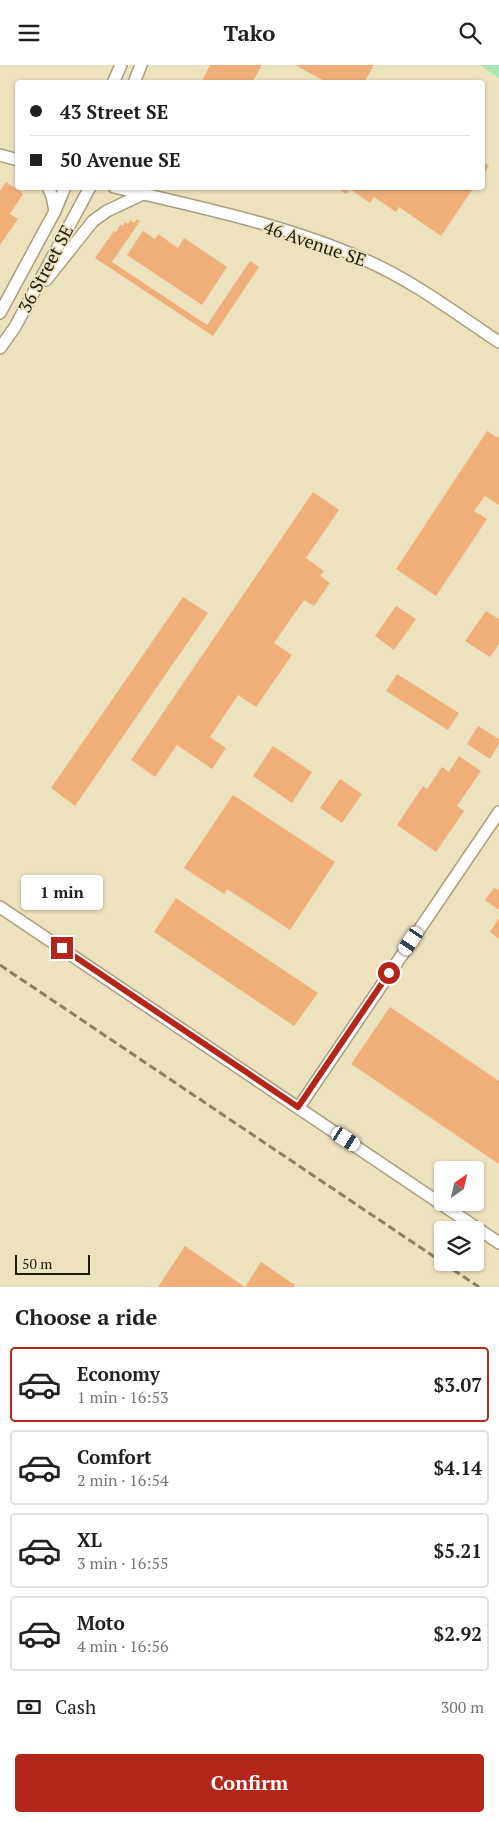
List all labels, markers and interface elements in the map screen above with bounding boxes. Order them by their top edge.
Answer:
text: Tako [224,18,275,47]
icon: menu [15,19,43,47]
icon: search [456,19,484,47]
text: 43 Street SE [60,99,168,124]
text: 50 Avenue SE [60,147,180,172]
street label: 46 Avenue SE [261,214,370,272]
street label: 36 Street SE [12,220,78,317]
callout: 1 min [21,875,103,911]
text: 1 min [40,881,84,903]
car [396,924,425,958]
route end [51,937,73,959]
route start [378,962,400,984]
car [329,1125,362,1153]
north arrow [434,1161,484,1211]
map controls [434,1161,484,1271]
button: layers [434,1221,484,1271]
scale bar [15,1252,90,1275]
text: 50 m [22,1254,52,1273]
text: Choose a ride [15,1302,157,1331]
text: Economy [77,1361,160,1386]
icon: car [17,1362,62,1407]
text: $3.07 [433,1372,482,1397]
text: 1 min · 16:53 [77,1386,169,1408]
text: Comfort [77,1444,152,1469]
icon: car [17,1445,62,1490]
text: $4.14 [433,1455,482,1480]
text: 2 min · 16:54 [77,1469,169,1491]
text: XL [77,1527,102,1552]
icon: car [17,1528,62,1573]
text: $5.21 [433,1538,482,1563]
text: 3 min · 16:55 [77,1552,169,1574]
text: Moto [77,1610,125,1635]
icon: car [17,1611,62,1656]
text: $2.92 [433,1621,482,1646]
text: 4 min · 16:56 [77,1635,169,1657]
icon: cash [15,1693,43,1721]
text: Cash [55,1694,96,1719]
text: 300 m [441,1696,484,1718]
button: Confirm [15,1754,484,1812]

